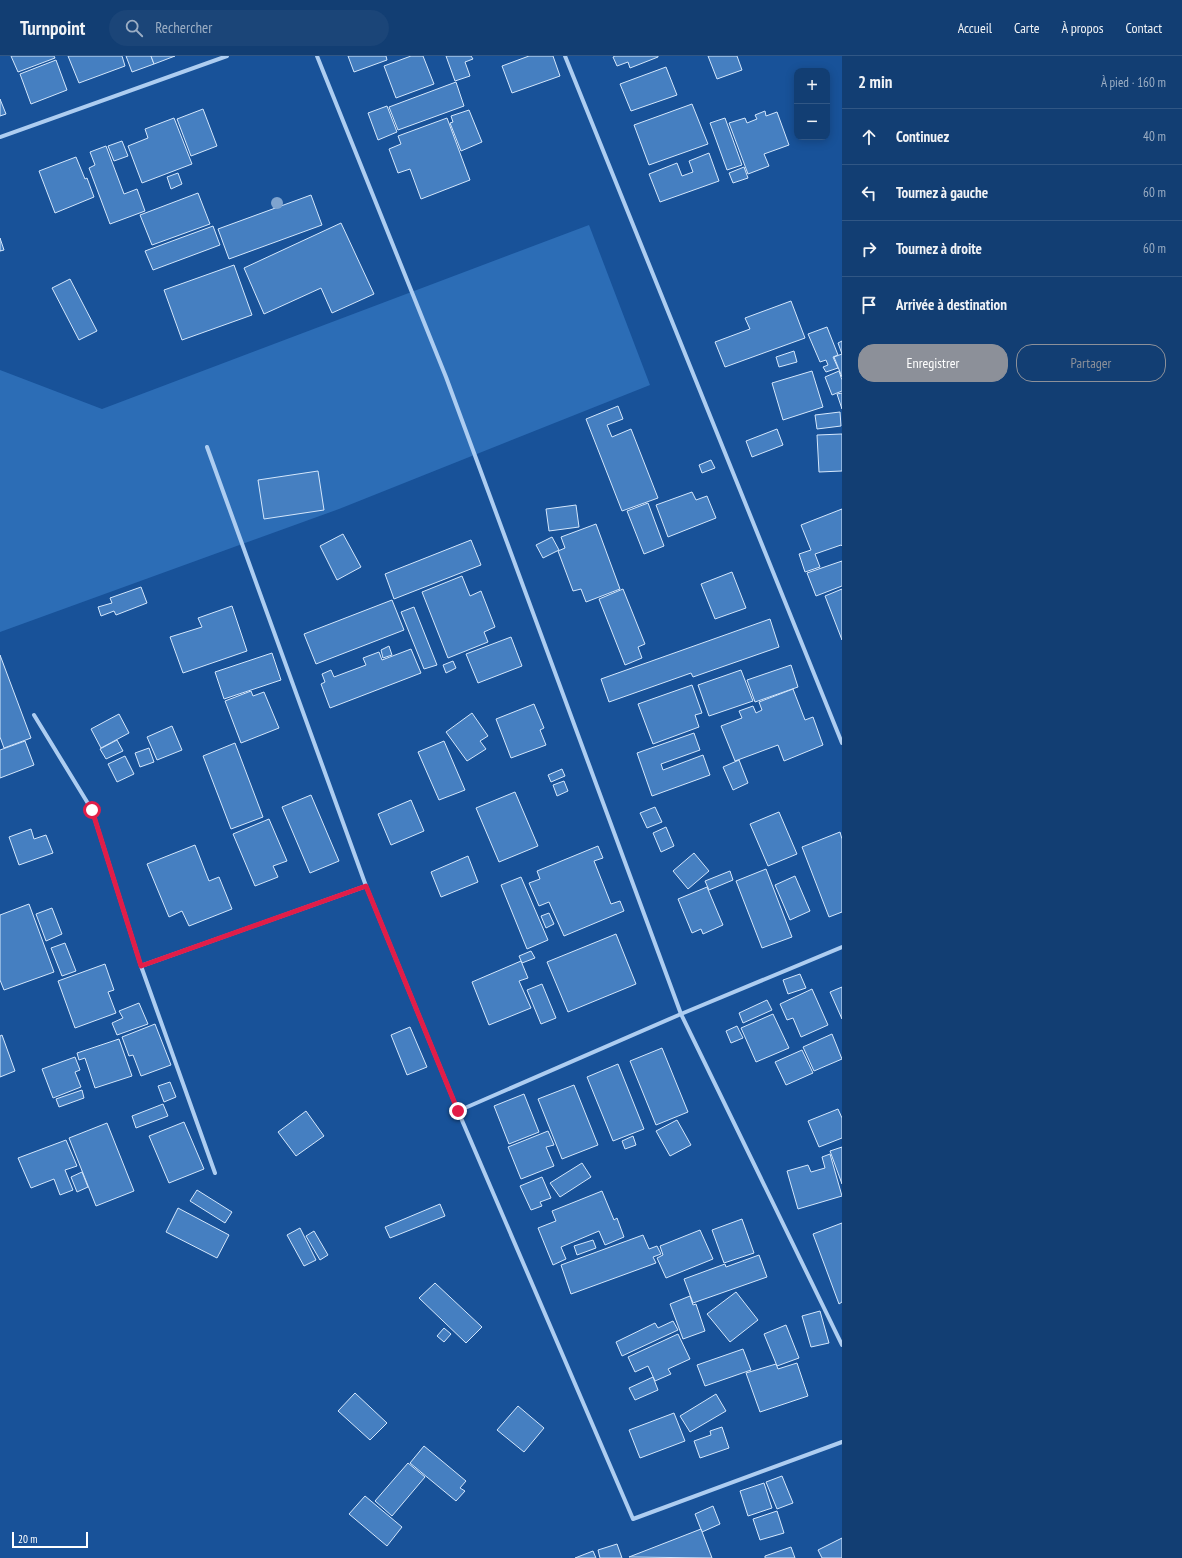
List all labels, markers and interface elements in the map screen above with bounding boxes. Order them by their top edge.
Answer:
search box [109,10,389,46]
text: Turnpoint [20,16,85,40]
icon: search [123,17,145,39]
text: Rechercher [155,18,212,37]
text: Accueil [958,19,992,37]
text: Carte [1014,19,1040,37]
text: À propos [1062,19,1104,37]
text: Contact [1126,19,1162,37]
map controls [794,68,830,140]
button: + [794,68,830,104]
text: 2 min [858,71,892,93]
text: À pied · 160 m [1101,74,1166,91]
button: − [794,104,830,140]
icon: ahead [858,126,880,148]
text: Continuez [896,127,949,146]
text: 40 m [1143,128,1166,145]
icon: left [858,182,880,204]
text: Tournez à gauche [896,183,988,202]
text: 60 m [1143,184,1166,201]
icon: right [858,238,880,260]
text: Tournez à droite [896,239,982,258]
text: 60 m [1143,240,1166,257]
icon: arrive [858,294,880,316]
text: Arrivée à destination [896,295,1007,314]
button: Enregistrer [858,344,1008,382]
button: Partager [1016,344,1166,382]
route start [83,801,101,819]
route end [449,1102,467,1120]
scale bar [12,1530,88,1549]
text: 20 m [18,1532,37,1546]

